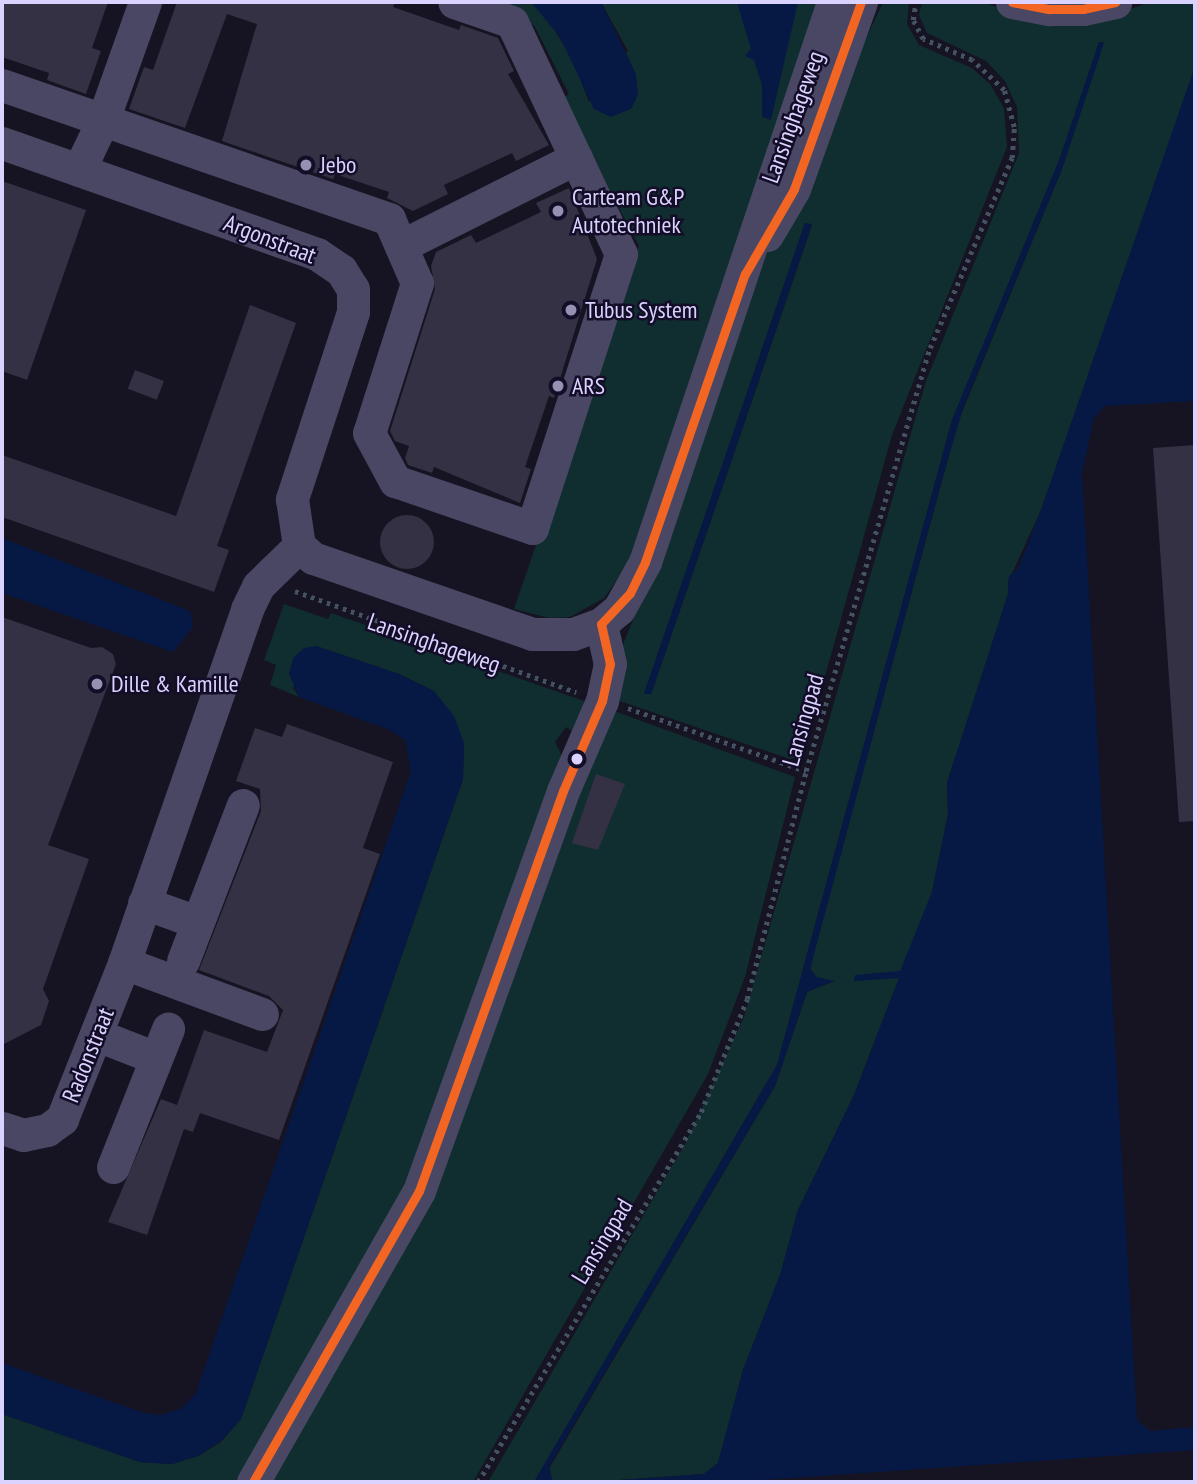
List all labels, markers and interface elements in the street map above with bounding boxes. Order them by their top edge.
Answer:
street label: Lansinghageweg [756,47,830,187]
place label: Jebo [320,151,356,179]
marker: Jebo [298,157,314,173]
place label: Carteam G&P Autotechniek [572,183,684,239]
marker: Carteam G&P Autotechniek [550,203,566,219]
street label: Argonstraat [220,208,320,270]
place label: Tubus System [585,296,697,324]
marker: Tubus System [563,302,579,318]
place label: ARS [572,372,605,400]
marker: ARS [550,378,566,394]
street label: Lansinghageweg [364,607,504,679]
place label: Dille & Kamille [111,670,239,698]
street label: Lansingpad [776,671,830,769]
marker: Dille & Kamille [89,676,105,692]
unlabelled marker [570,752,584,766]
street label: Radonstraat [56,1003,120,1107]
street label: Lansingpad [565,1193,639,1289]

